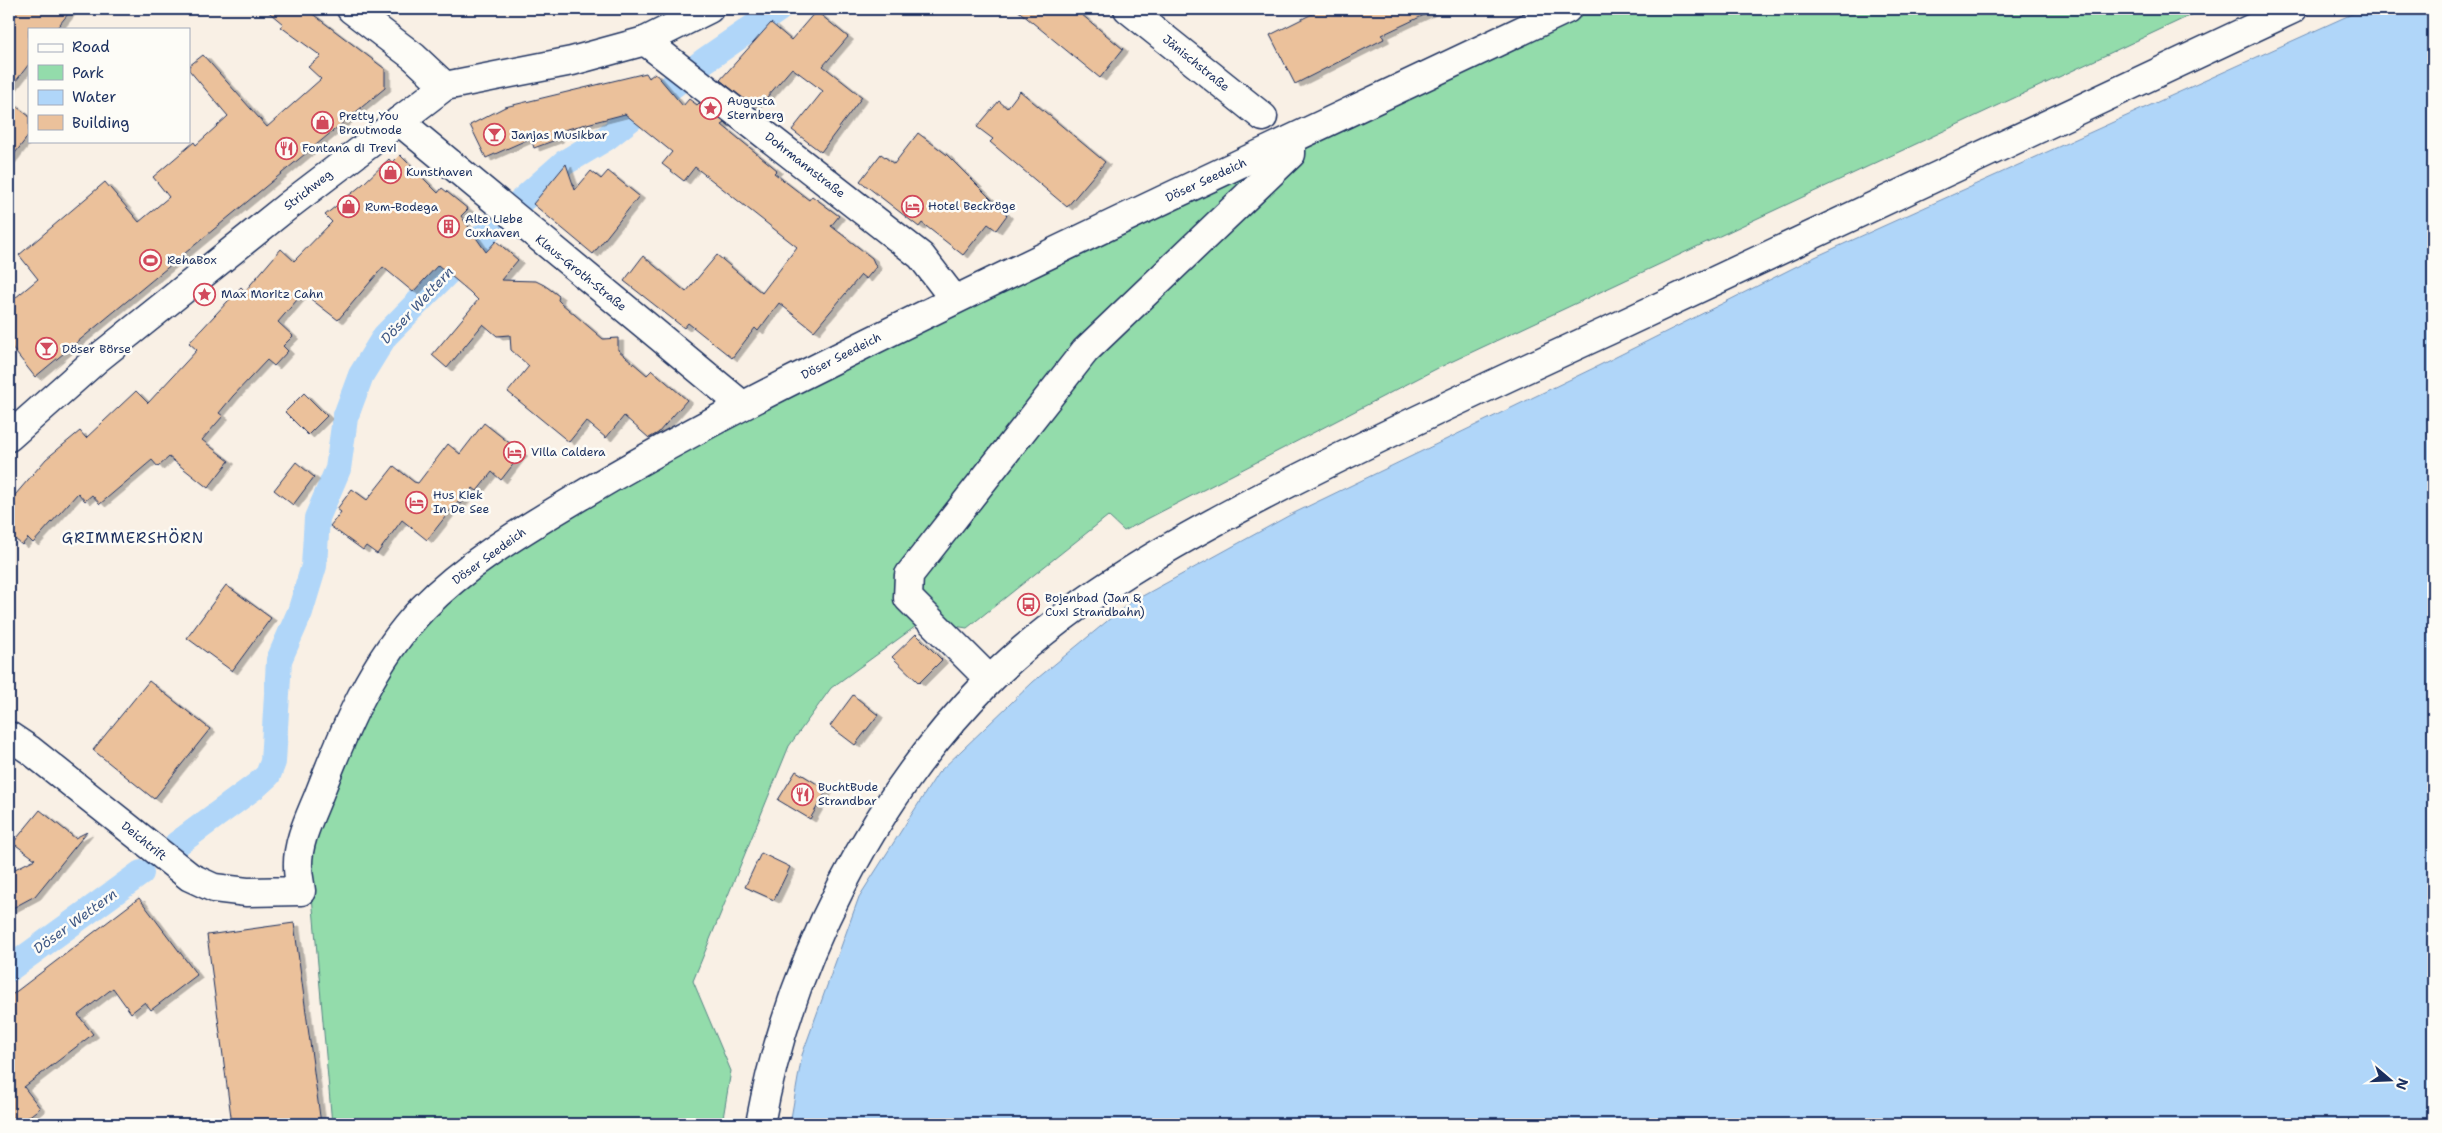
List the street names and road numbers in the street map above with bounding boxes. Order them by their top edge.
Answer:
street label: Jänischstraße [1159,31,1233,95]
street label: Dohrmannstraße [762,129,849,202]
street label: Döser Seedeich [1163,154,1249,206]
street label: Strichweg [280,166,336,214]
street label: Klaus-Groth-Straße [532,231,630,315]
street label: Döser Seedeich [798,329,884,383]
street label: Döser Seedeich [449,524,529,588]
street label: Deichtrift [118,818,170,864]

